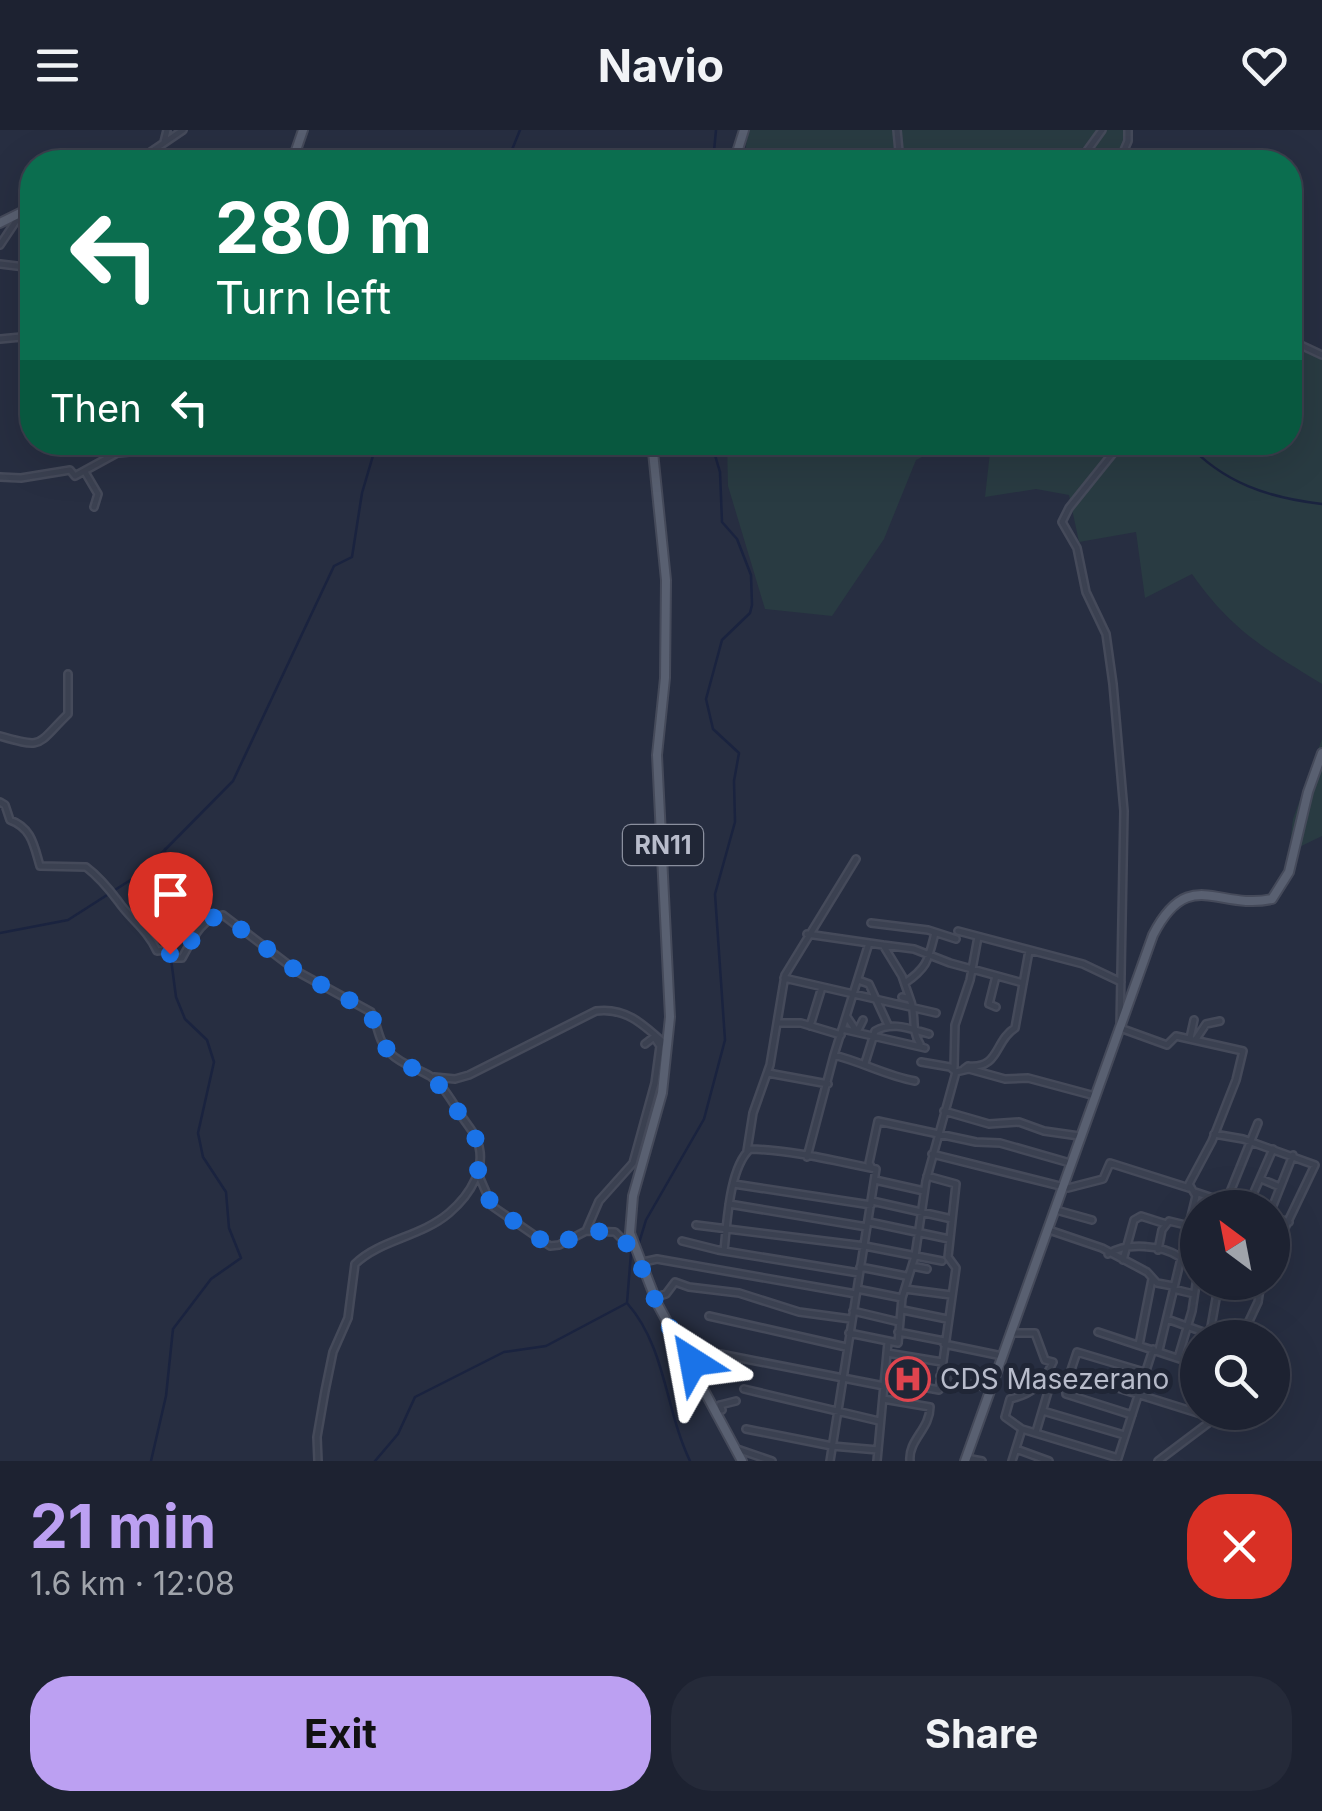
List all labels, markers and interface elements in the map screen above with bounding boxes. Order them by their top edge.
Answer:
icon: menu [30,38,85,93]
text: Navio [598,38,724,93]
icon: heart [1237,38,1292,93]
text: 280 m [215,185,432,270]
icon: left [50,190,180,320]
text: Turn left [215,270,391,325]
icon: left [162,380,217,435]
text: Then [50,385,142,431]
road number: RN11 [623,825,703,865]
pin [128,852,213,955]
icon: arrive [143,867,198,922]
north arrow [1180,1190,1290,1300]
map controls [1180,1190,1290,1430]
position arrow [641,1310,745,1414]
button: search [1180,1320,1290,1430]
hospital icon: CDS Masezerano [885,1356,931,1402]
place label: CDS Masezerano [940,1362,1169,1396]
text: 21 min [30,1490,216,1562]
button: close [1187,1494,1292,1599]
text: 1.6 km · 12:08 [30,1564,235,1603]
button: Exit [30,1676,651,1791]
button: Share [671,1676,1292,1791]

